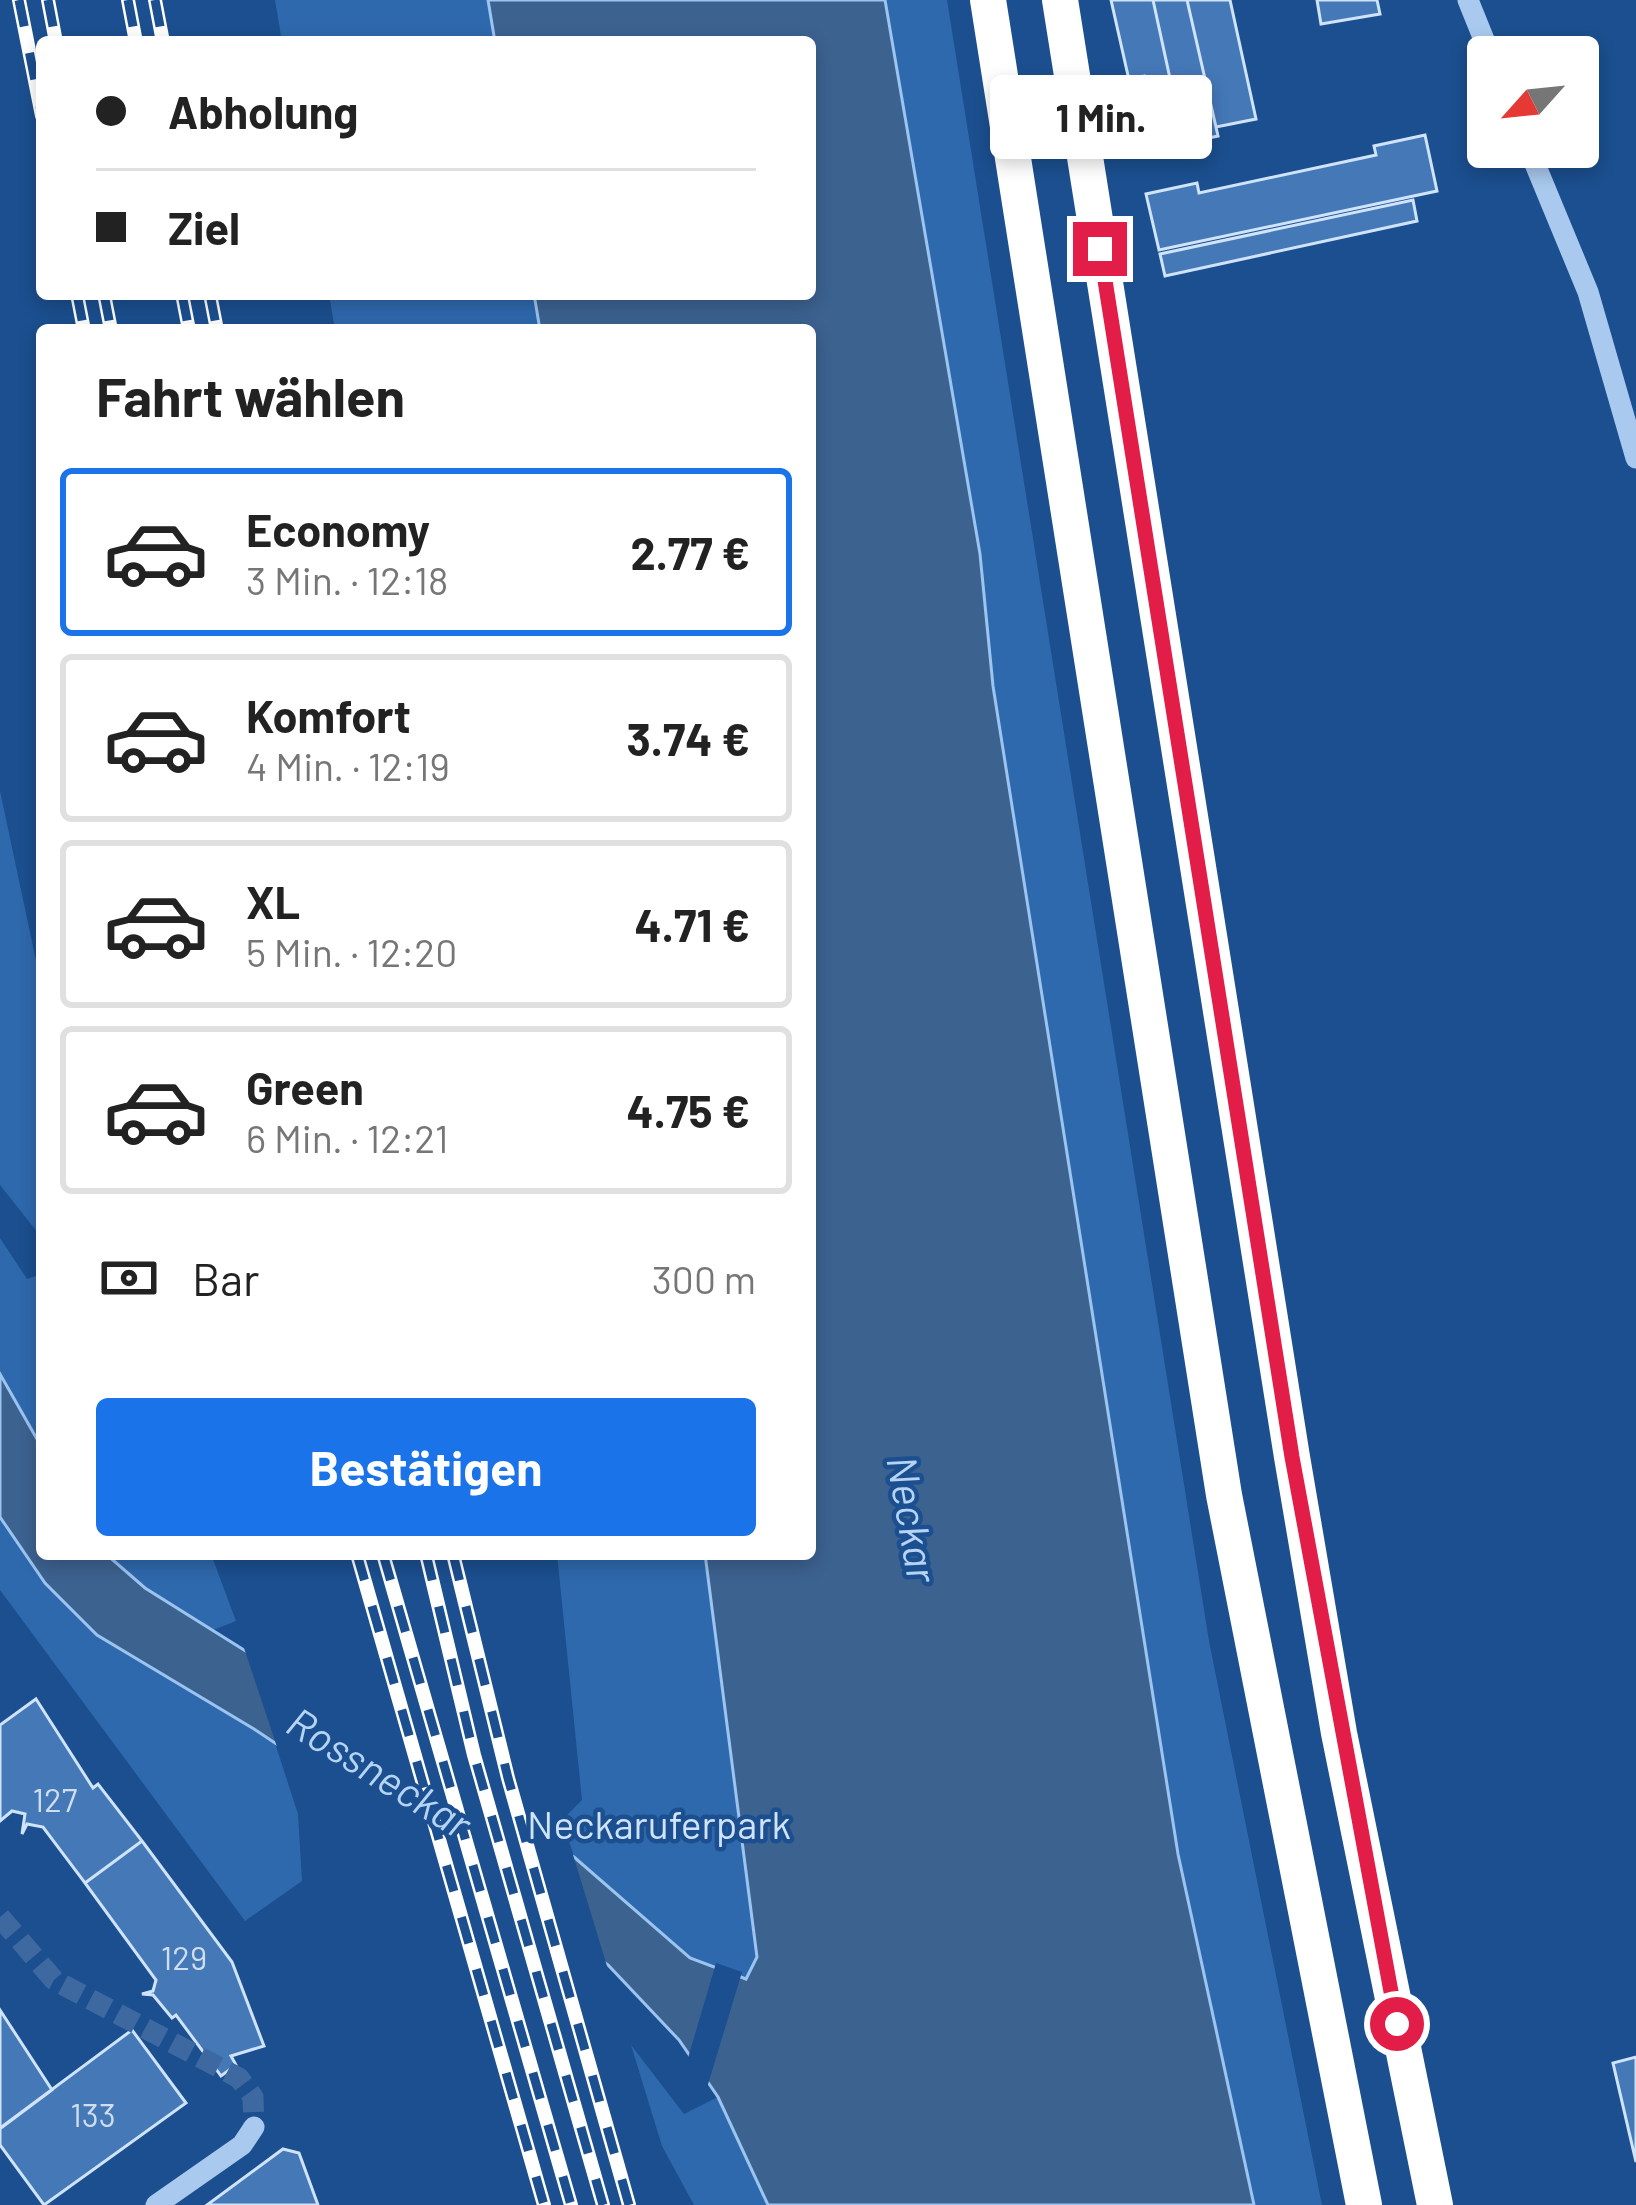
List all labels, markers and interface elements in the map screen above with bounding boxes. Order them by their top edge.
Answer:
north arrow [1467,36,1599,168]
map controls [1467,36,1599,168]
callout: 1 Min. [989,75,1211,159]
text: Abholung [168,84,358,138]
text: 1 Min. [1056,93,1147,140]
text: Ziel [168,200,240,254]
route end [1073,222,1127,276]
text: Fahrt wählen [96,363,405,428]
icon: car [102,498,210,606]
text: Economy [246,502,430,556]
text: 2.77 € [630,525,750,579]
text: 3 Min. · 12:18 [246,556,448,603]
icon: car [102,684,210,792]
text: Komfort [246,688,411,742]
text: 3.74 € [626,711,750,765]
text: 4 Min. · 12:19 [246,742,450,789]
icon: car [102,870,210,978]
text: XL [246,874,300,928]
text: 4.71 € [635,897,750,951]
text: 5 Min. · 12:20 [246,928,457,975]
icon: car [102,1056,210,1164]
text: Green [246,1060,364,1114]
text: 4.75 € [627,1083,750,1137]
text: 6 Min. · 12:21 [246,1114,448,1161]
icon: cash [96,1245,162,1311]
text: Bar [192,1251,259,1305]
text: 300 m [652,1255,756,1302]
button: Bestätigen [96,1398,756,1536]
water label: Neckar [878,1452,950,1587]
water label: Rossneckar [279,1695,482,1848]
house number: 127 [33,1779,77,1819]
park label: Neckaruferpark [527,1800,791,1847]
house number: 129 [161,1937,207,1977]
route start [1370,1997,1424,2051]
house number: 133 [70,2094,116,2134]

